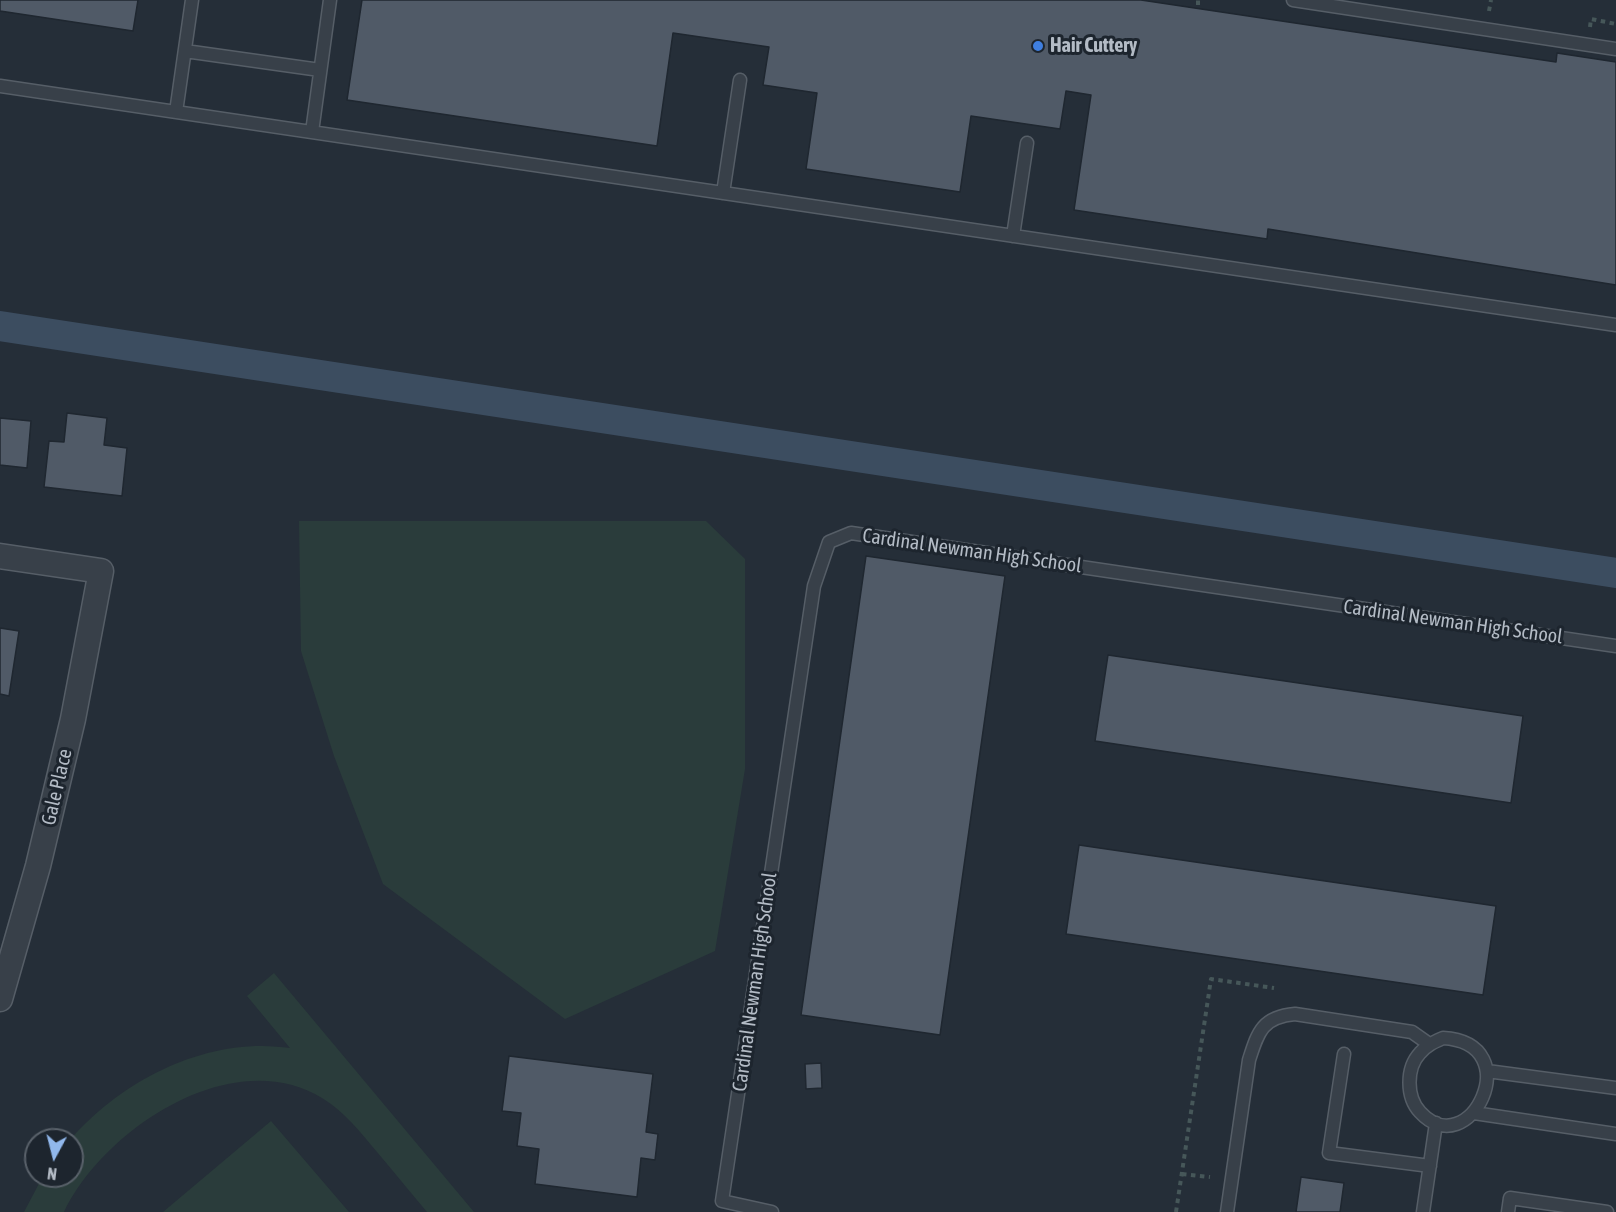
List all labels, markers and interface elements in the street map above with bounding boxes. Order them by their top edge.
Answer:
place label: Hair Cuttery [1050,34,1137,58]
marker: Hair Cuttery [1031,39,1045,53]
street label: Cardinal Newman High School [861,524,1083,578]
street label: Cardinal Newman High School [1342,595,1564,649]
street label: Gale Place [37,746,77,828]
street label: Cardinal Newman High School [728,871,782,1093]
north arrow [24,1128,84,1188]
text: N [46,1164,58,1183]

